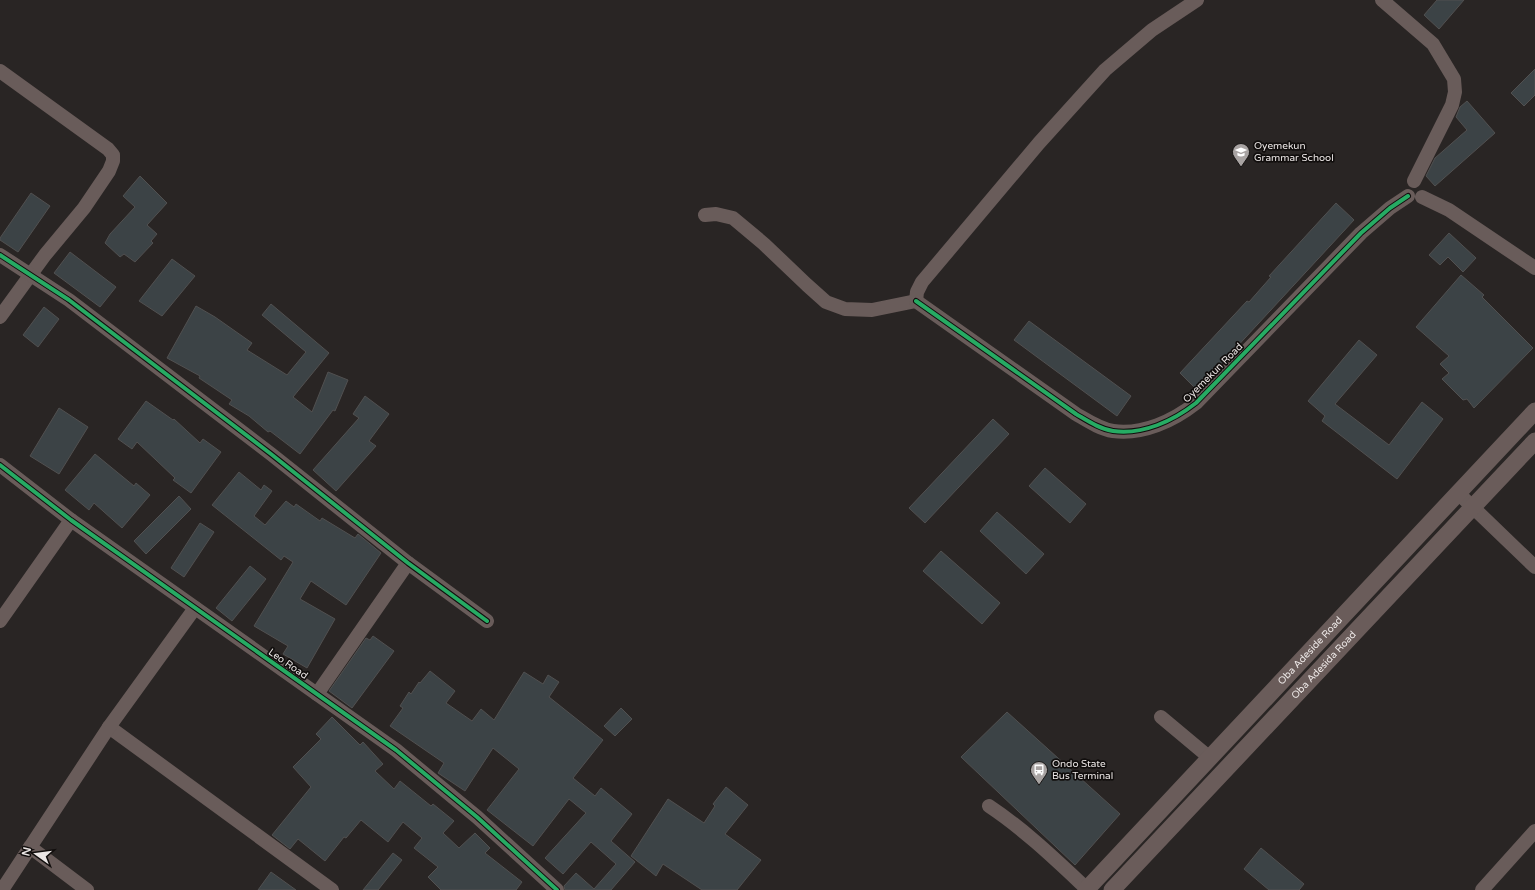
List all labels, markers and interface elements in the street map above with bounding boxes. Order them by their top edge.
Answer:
place label: Oyemekun Grammar School [1254,140,1334,164]
school or university icon: Oyemekun Grammar School [1231,142,1251,167]
street label: Oyemekun Road [1181,341,1245,405]
street label: Oba Adeside Road [1276,614,1345,687]
street label: Oba Adesida Road [1289,629,1359,702]
street label: Leo Road [266,646,310,682]
place label: Ondo State Bus Terminal [1052,758,1113,782]
bus stop icon: Ondo State Bus Terminal [1029,760,1049,785]
north arrow [16,834,56,874]
text: N [19,846,34,858]

